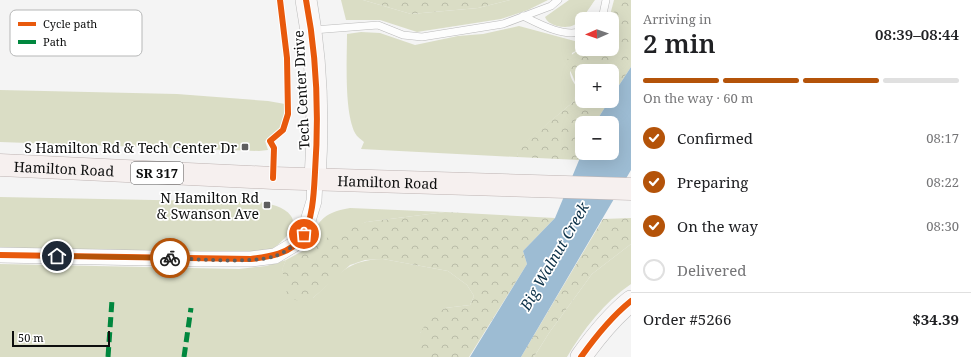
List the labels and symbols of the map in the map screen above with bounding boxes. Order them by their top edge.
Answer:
legend [10,10,142,56]
north arrow [575,12,619,56]
text: Cycle path [43,16,97,31]
street label: Tech Center Drive [288,30,314,150]
text: Path [43,34,67,49]
place label: S Hamilton Rd & Tech Center Dr [24,138,237,157]
marker: S Hamilton Rd & Tech Center Dr [240,142,250,152]
street label: Hamilton Road [13,156,115,180]
road number: SR 317 [131,162,183,184]
street label: Hamilton Road [337,170,439,193]
place label: N Hamilton Rd & Swanson Ave [157,188,259,223]
water label: Big Walnut Creek [514,198,593,315]
marker: N Hamilton Rd & Swanson Ave [262,200,272,210]
pin [287,217,321,251]
courier [150,238,190,278]
pin [40,239,74,273]
scale bar [12,329,110,348]

